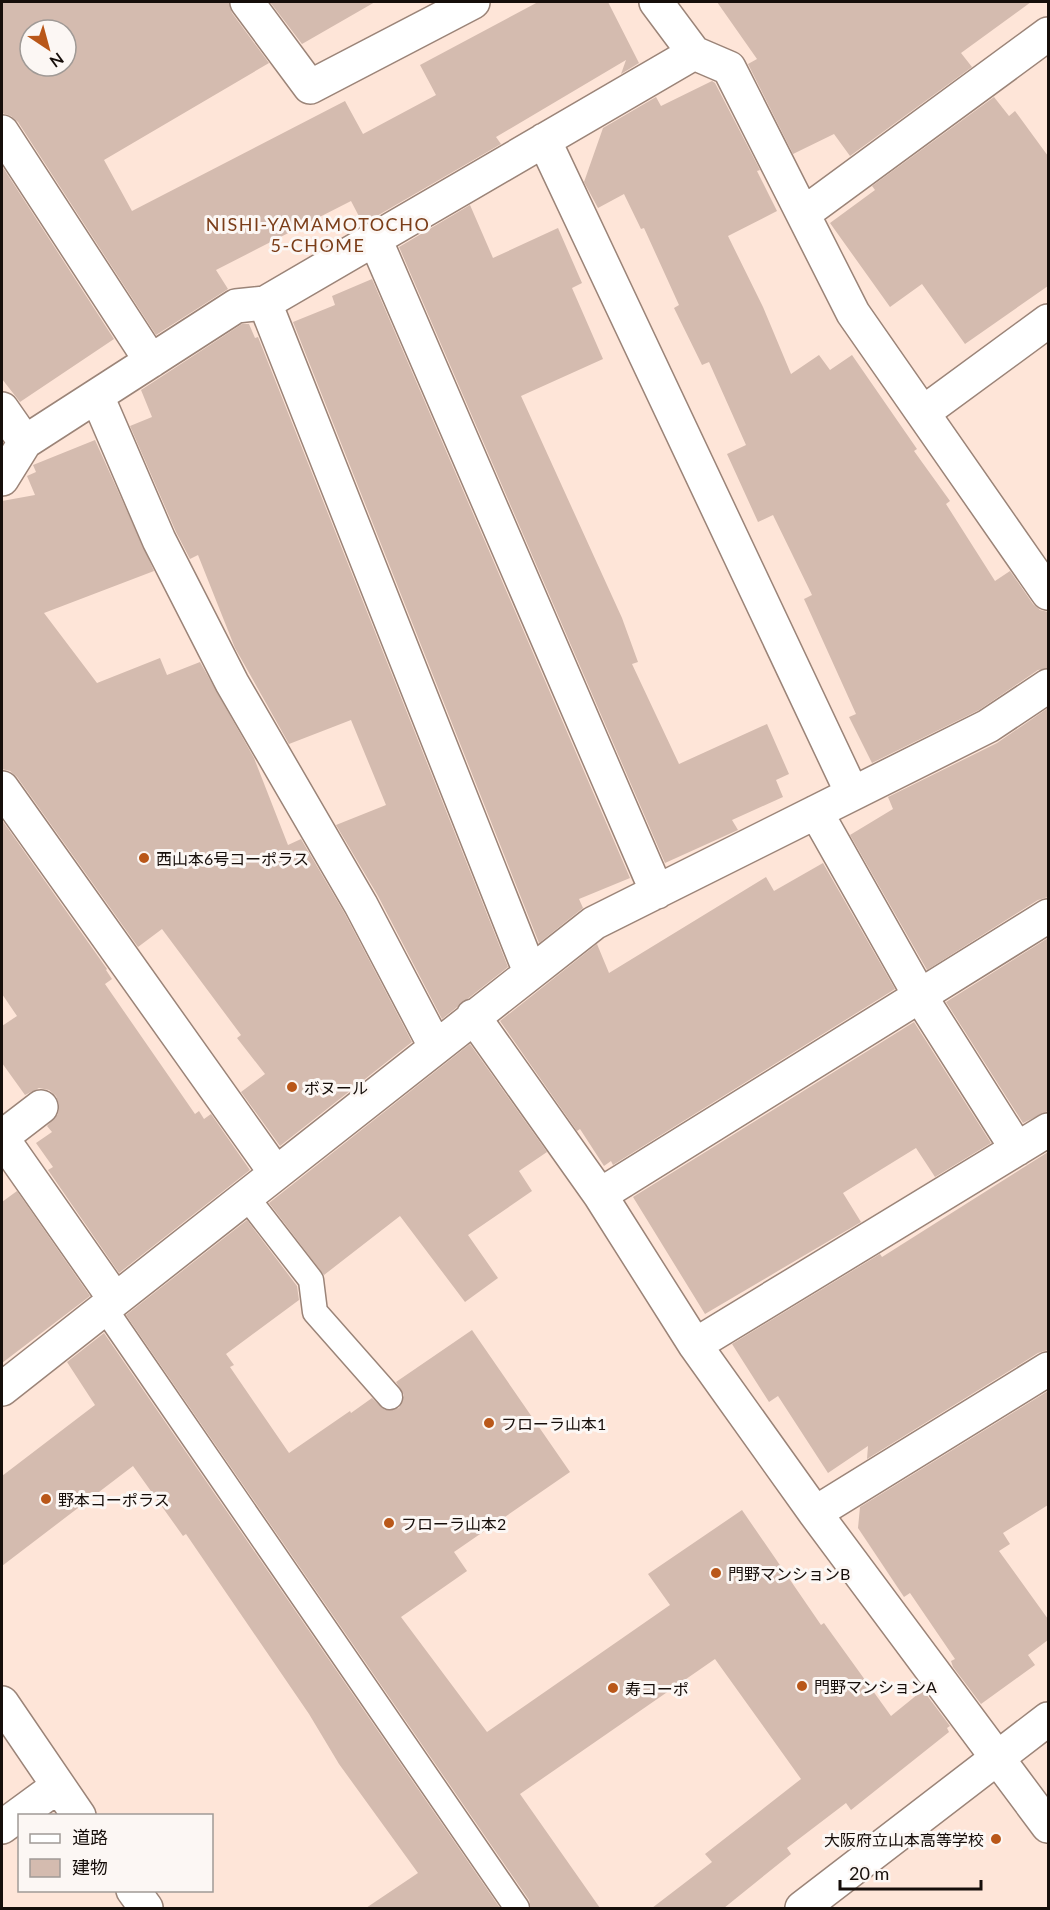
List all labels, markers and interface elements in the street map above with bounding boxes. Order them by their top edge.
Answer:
north arrow [18,18,78,78]
text: N [47,49,68,72]
district label: NISHI-YAMAMOTOCHO 5-CHOME [206,213,430,256]
place label: 西山本6号コーポラス [156,849,309,868]
marker: 西山本6号コーポラス [137,851,151,865]
place label: ボヌール [304,1078,368,1097]
marker: ボヌール [285,1080,299,1094]
place label: フローラ山本1 [501,1414,606,1433]
marker: フローラ山本1 [482,1416,496,1430]
place label: 野本コーポラス [58,1490,170,1509]
marker: 野本コーポラス [39,1492,53,1506]
place label: フローラ山本2 [401,1514,506,1533]
marker: フローラ山本2 [382,1516,396,1530]
place label: 門野マンションB [728,1564,850,1583]
marker: 門野マンションB [709,1566,723,1580]
place label: 門野マンションA [814,1677,937,1696]
place label: 寿コーポ [625,1679,689,1698]
marker: 門野マンションA [795,1679,809,1693]
marker: 寿コーポ [606,1681,620,1695]
legend [18,1814,213,1892]
text: 道路 [72,1826,108,1848]
place label: 大阪府立山本高等学校 [824,1830,984,1849]
marker: 大阪府立山本高等学校 [989,1832,1003,1846]
scale bar [840,1853,981,1891]
text: 建物 [72,1856,108,1878]
text: 20 m [849,1862,889,1884]

